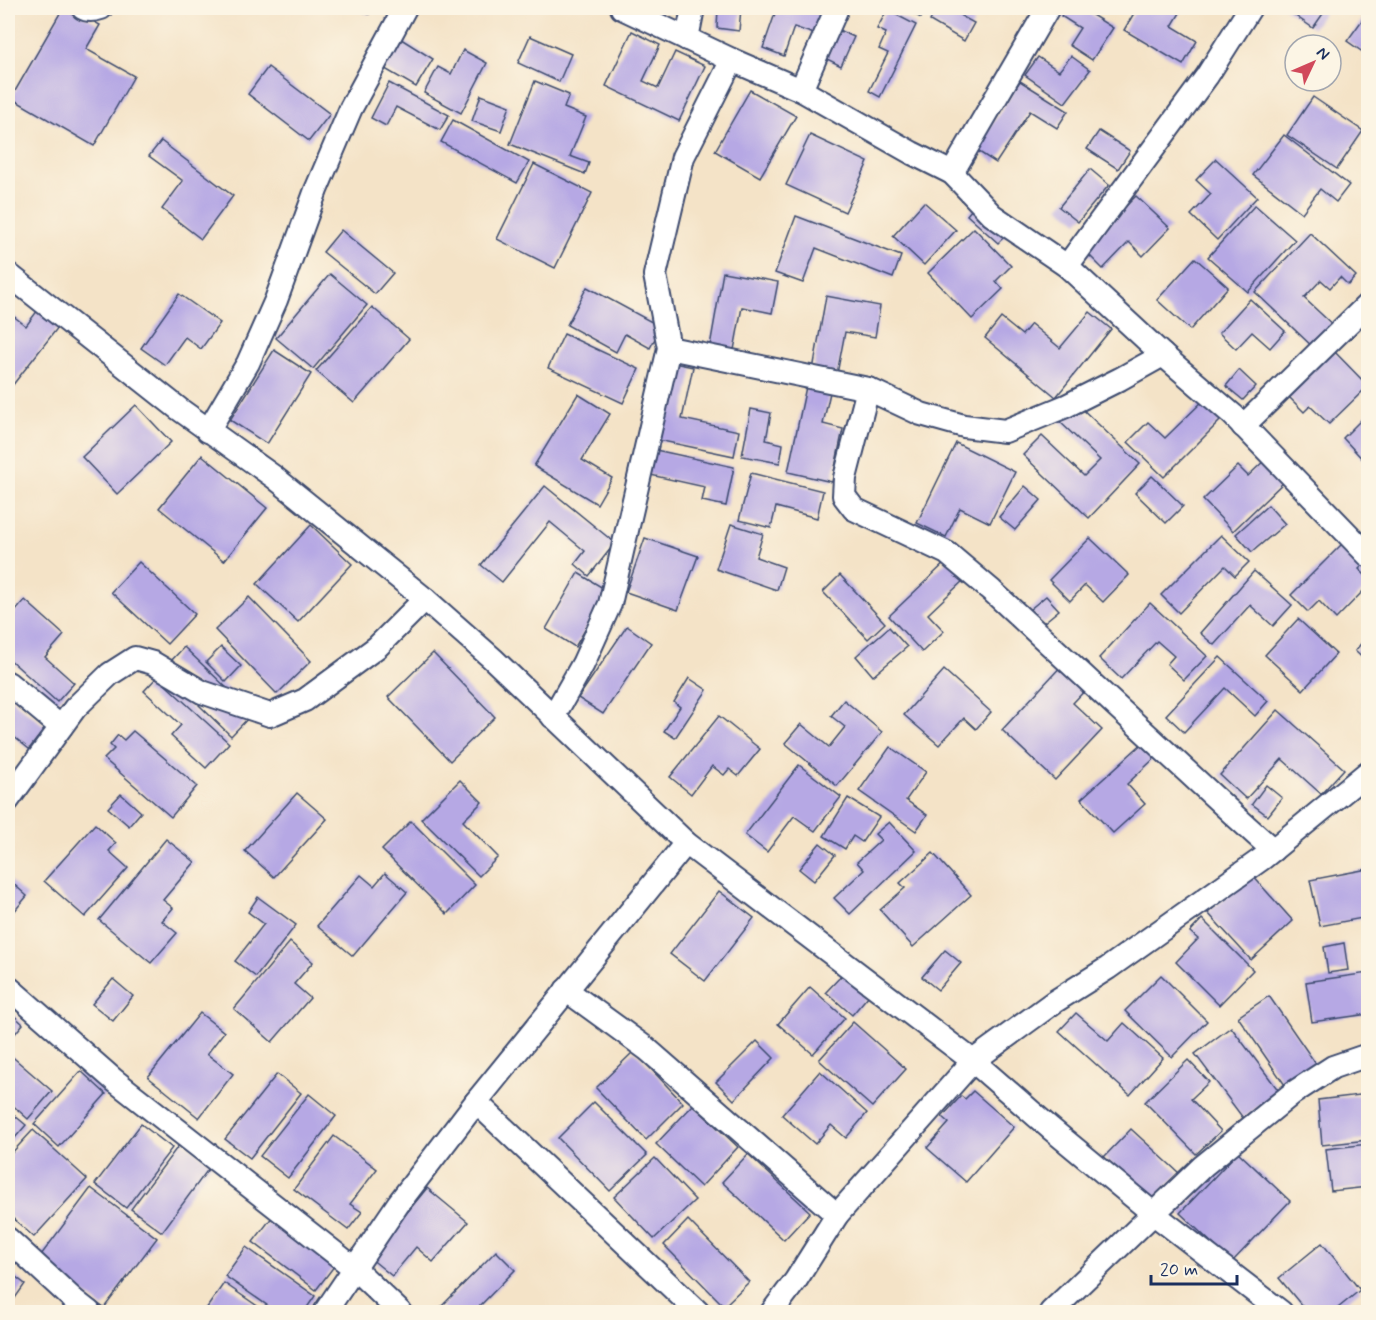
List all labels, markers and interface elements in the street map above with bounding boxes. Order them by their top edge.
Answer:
north arrow [1283,33,1343,93]
text: N [1311,42,1334,65]
scale bar [1151,1248,1236,1286]
text: 20 m [1160,1258,1198,1282]

